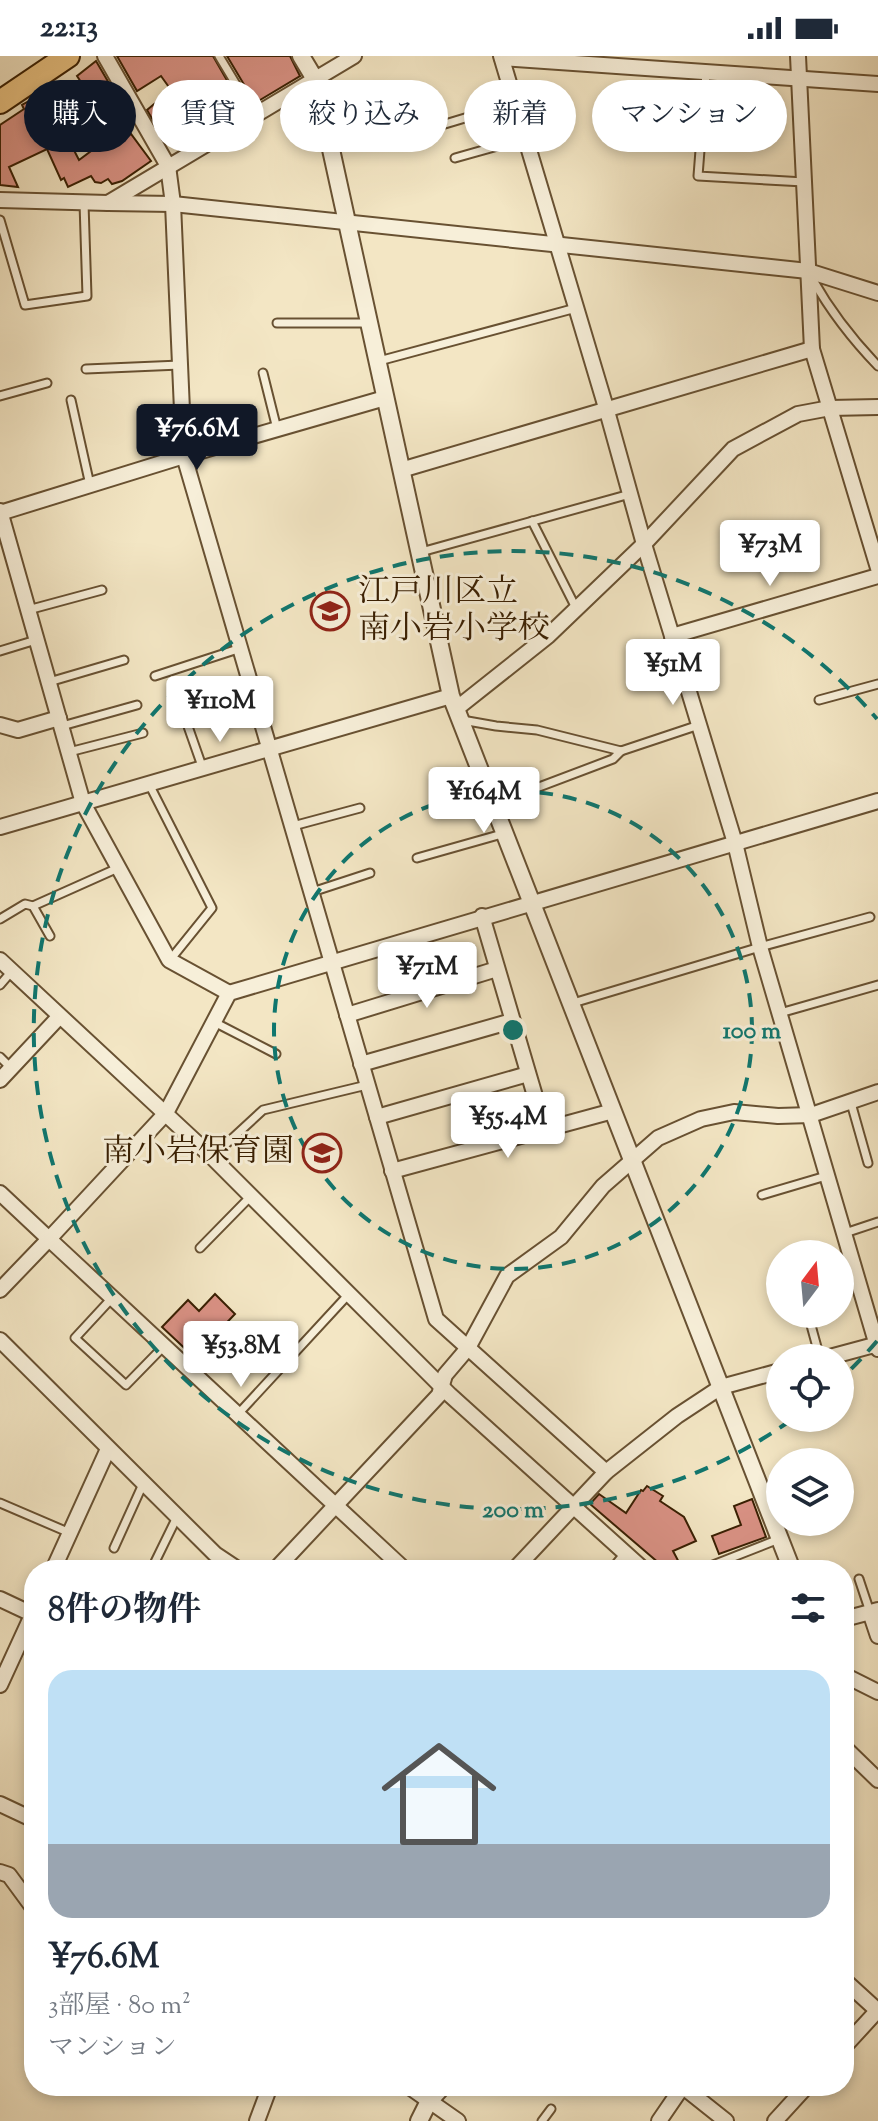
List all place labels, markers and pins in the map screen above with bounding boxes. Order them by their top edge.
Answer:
pin: ¥76.6M [132,404,262,472]
pin: ¥73M [723,520,817,588]
place label: 江戸川区立 南小岩小学校 [358,570,550,653]
school or university icon: 江戸川区立 南小岩小学校 [309,590,351,632]
pin: ¥51M [626,639,720,707]
pin: ¥110M [164,676,276,744]
pin: ¥164M [428,767,540,835]
pin: ¥71M [380,942,474,1010]
centre of rings [499,1016,527,1044]
pin: ¥55.4M [443,1092,573,1160]
place label: 南小岩保育園 [102,1130,294,1176]
school or university icon: 南小岩保育園 [301,1132,343,1174]
pin: ¥53.8M [176,1321,306,1389]

